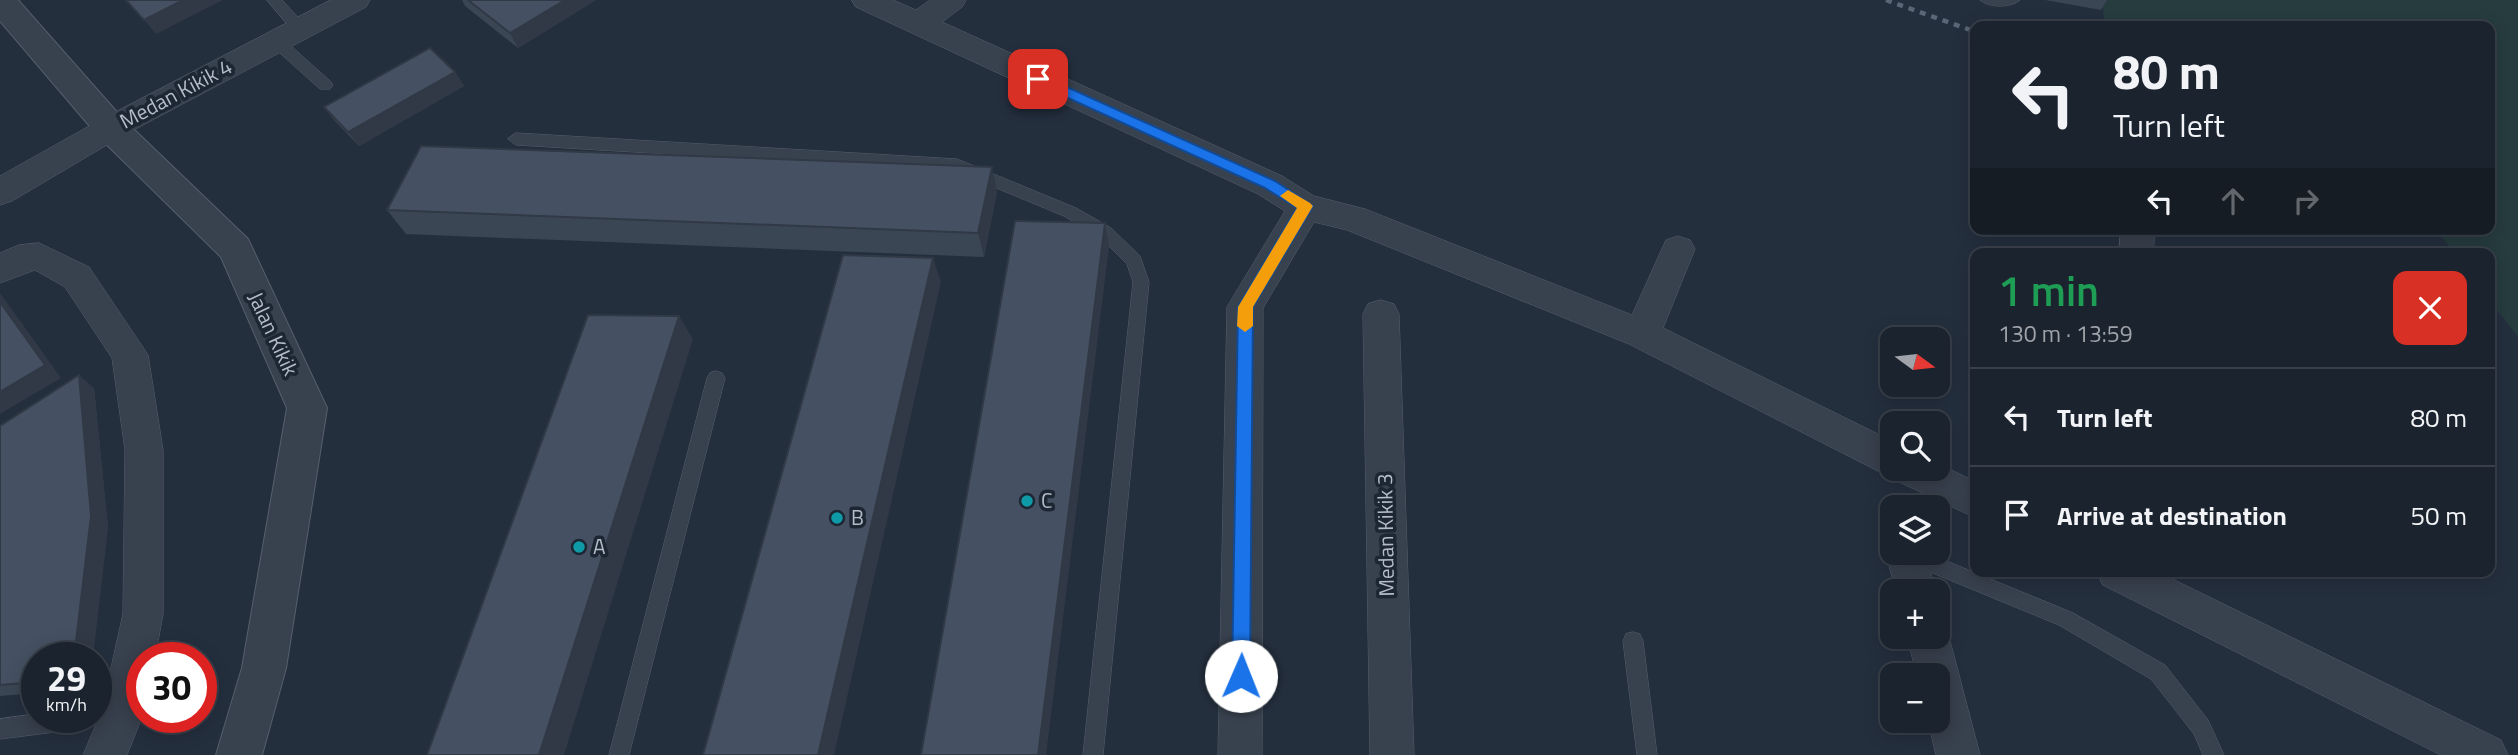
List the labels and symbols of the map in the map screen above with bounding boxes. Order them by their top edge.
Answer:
pin [1008,49,1068,109]
street label: Medan Kikik 4 [114,50,237,136]
street label: Jalan Kikik [241,286,307,381]
north arrow [1880,327,1950,397]
street label: Medan Kikik 3 [1368,473,1402,597]
place label: C [1041,484,1052,516]
marker: C [1019,493,1035,509]
place label: B [851,501,864,533]
marker: B [829,510,845,526]
place label: A [593,530,606,562]
marker: A [571,539,587,555]
position arrow [1204,639,1278,713]
speed limit sign: 30 [126,642,217,733]

